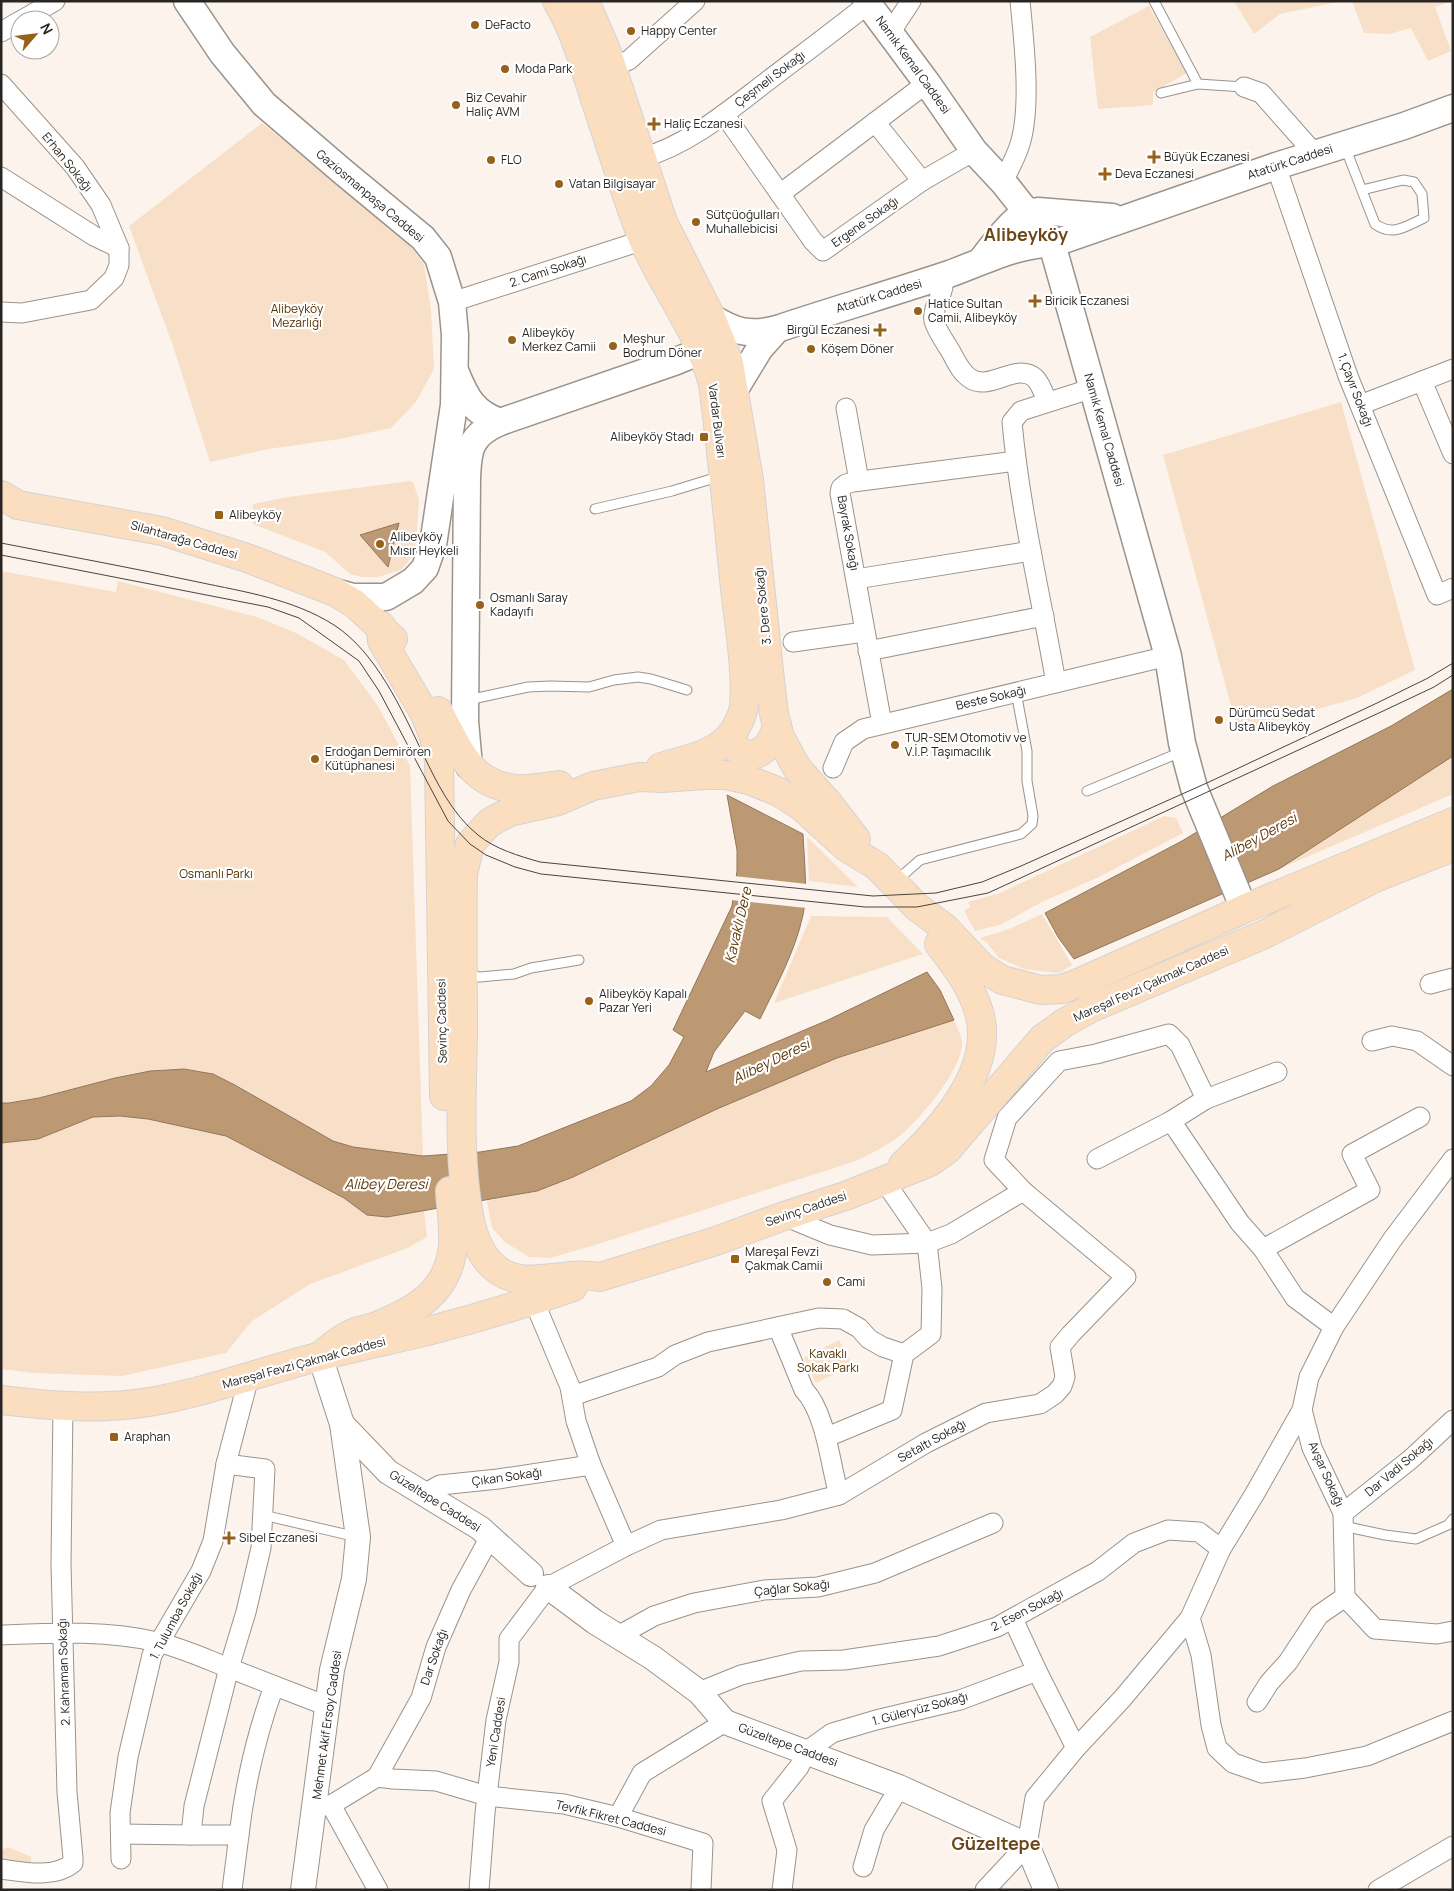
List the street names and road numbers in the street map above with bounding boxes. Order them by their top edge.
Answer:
street label: Namık Kemal Caddesi [872,12,955,117]
street label: Çeşmeli Sokağı [731,47,808,111]
street label: Erhan Sokağı [38,129,96,195]
street label: Atatürk Caddesi [1245,140,1335,183]
street label: Gaziosmanpaşa Caddesi [313,145,428,246]
street label: Ergene Sokağı [828,192,902,251]
street label: 2. Cami Sokağı [507,250,588,291]
street label: Atatürk Caddesi [834,274,924,317]
street label: 1. Çayır Sokağı [1334,351,1377,429]
street label: Namık Kemal Caddesi [1080,371,1129,489]
street label: Vardar Bulvarı [704,383,730,459]
street label: Bayrak Sokağı [834,494,863,572]
street label: Silahtarağa Caddesi [129,516,240,563]
street label: 3. Dere Sokağı [750,566,775,646]
street label: Beste Sokağı [954,681,1028,714]
street label: Mareşal Fevzi Çakmak Caddesi [1070,942,1231,1026]
street label: Sevinç Caddesi [432,978,451,1064]
street label: Sevinç Caddesi [763,1187,849,1230]
street label: Mareşal Fevzi Çakmak Caddesi [220,1333,387,1393]
street label: Setaltı Sokağı [895,1415,969,1466]
street label: Dar Vadi Sokağı [1361,1433,1436,1500]
street label: Avşar Sokağı [1305,1439,1348,1509]
street label: Çıkan Sokağı [471,1463,543,1490]
street label: Güzeltepe Caddesi [386,1466,484,1536]
street label: 1. Tulumba Sokağı [145,1569,206,1662]
street label: Çağlar Sokağı [753,1575,830,1600]
street label: 2. Esen Sokağı [988,1584,1066,1635]
street label: 2. Kahraman Sokağı [53,1618,74,1726]
street label: Dar Sokağı [416,1626,451,1687]
street label: Mehmet Akif Ersoy Caddesi [308,1649,345,1800]
street label: 1. Güleryüz Sokağı [870,1688,970,1729]
street label: Yeni Caddesi [482,1696,509,1768]
street label: Güzeltepe Caddesi [736,1719,840,1770]
street label: Tevfik Fikret Caddesi [554,1796,668,1839]

